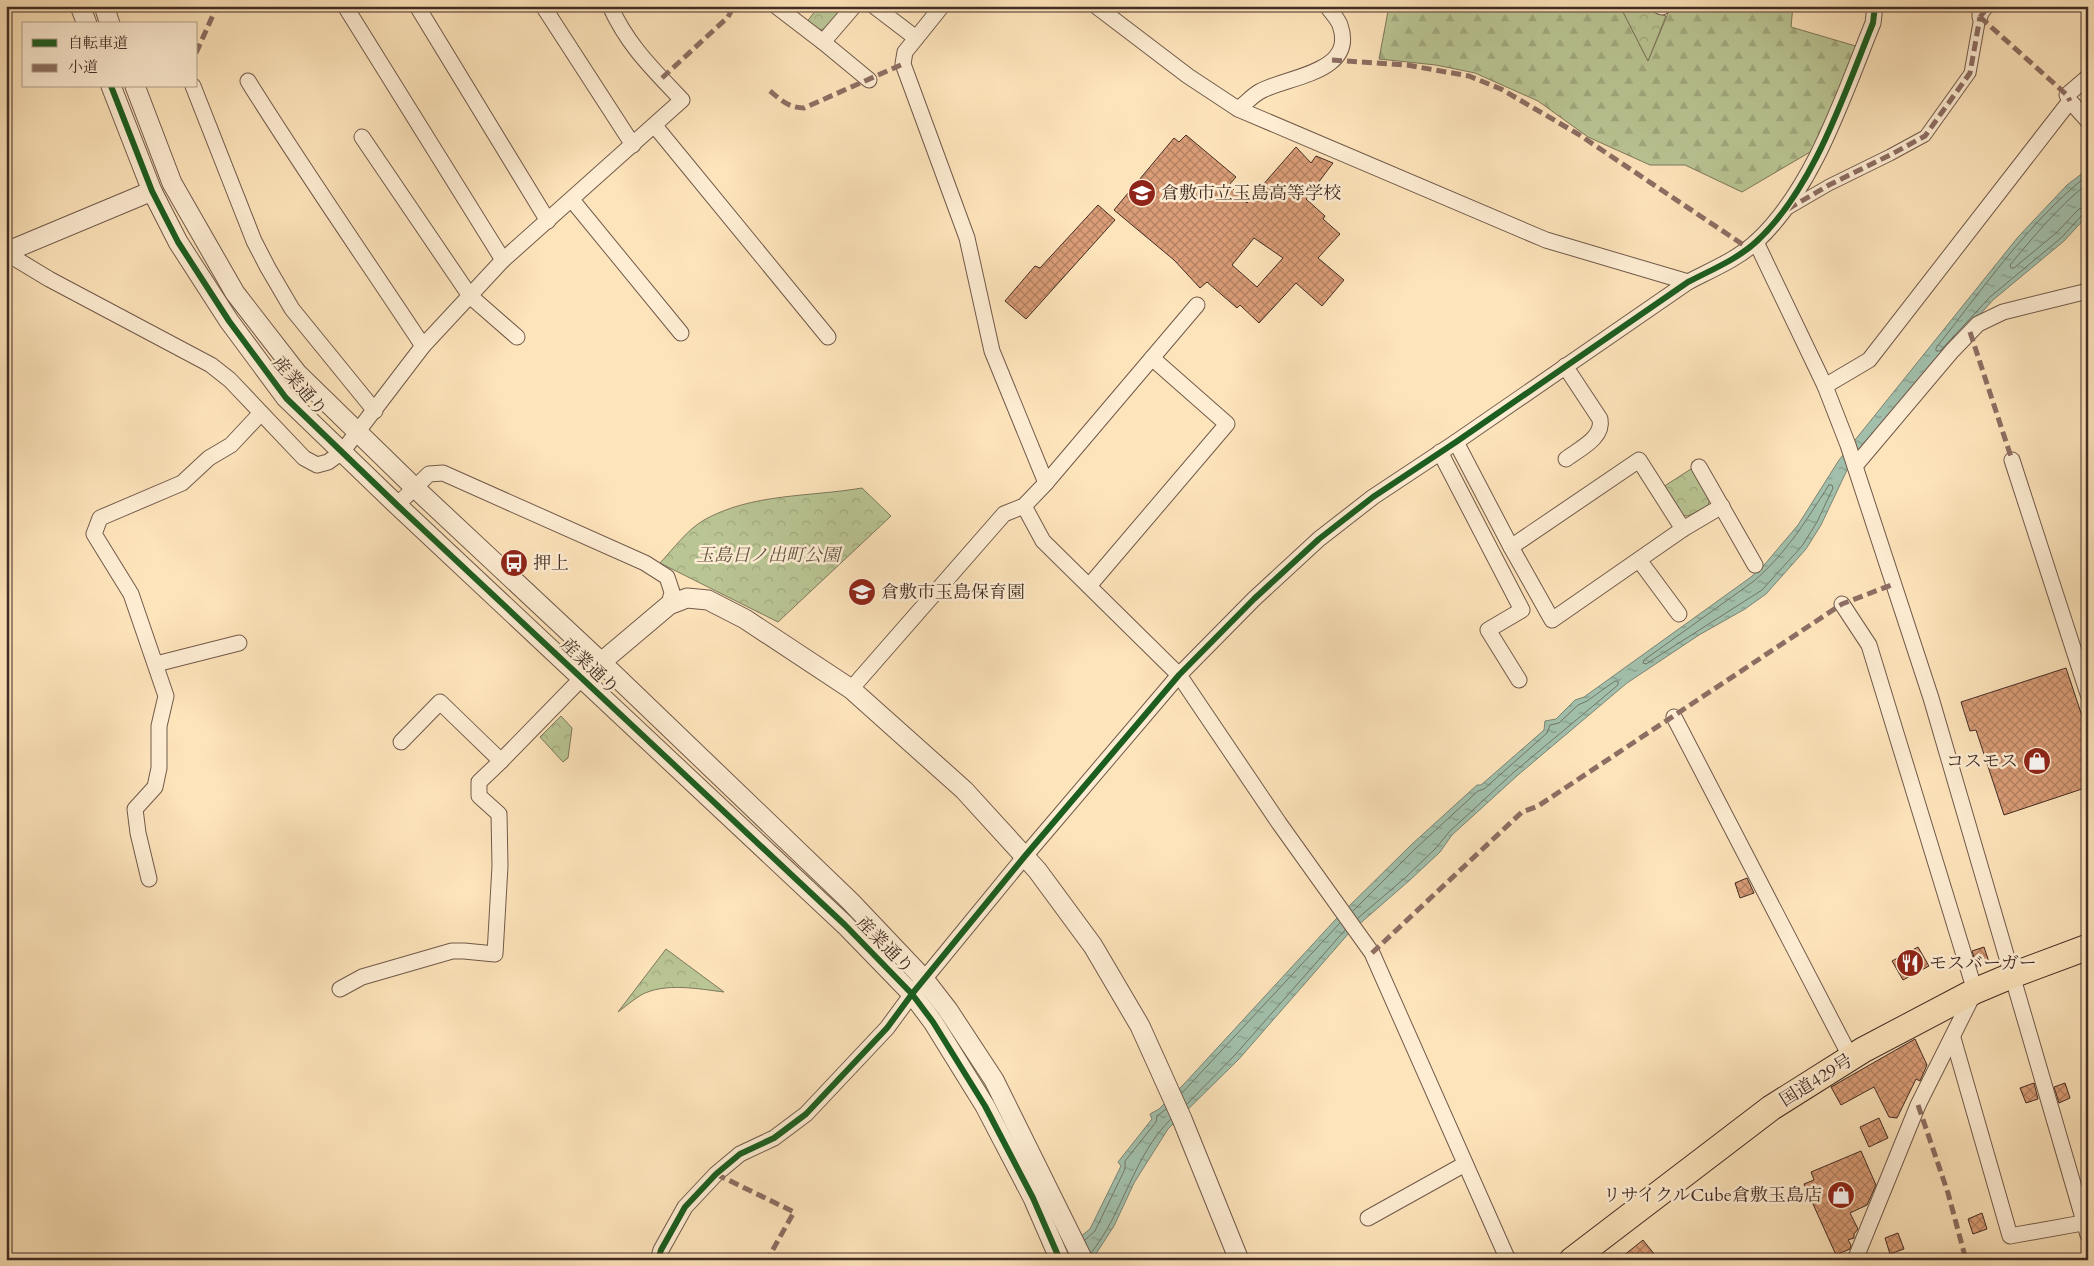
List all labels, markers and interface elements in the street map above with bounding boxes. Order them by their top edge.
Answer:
legend [22,22,198,88]
text: 自転車道 [68,33,128,53]
text: 小道 [68,57,98,77]
school or university icon: 倉敷市立玉島高等学校 [1127,178,1157,208]
place label: 倉敷市立玉島高等学校 [1161,181,1341,206]
street label: 産業通り [267,351,333,422]
park label: 玉島日ノ出町公園 [696,543,843,568]
bus stop icon: 押上 [499,548,529,578]
place label: 押上 [533,551,569,576]
school or university icon: 倉敷市玉島保育園 [847,577,877,607]
place label: 倉敷市玉島保育園 [881,580,1025,605]
street label: 産業通り [555,633,625,700]
shop icon: コスモス [2022,746,2052,776]
place label: コスモス [1946,749,2018,774]
street label: 産業通り [850,911,919,980]
restaurant icon: モスバーガー [1895,948,1925,978]
place label: モスバーガー [1929,951,2037,976]
street label: 国道429号 [1775,1048,1858,1113]
shop icon: リサイクルCube倉敷玉島店 [1826,1180,1856,1210]
place label: リサイクルCube倉敷玉島店 [1603,1183,1822,1208]

